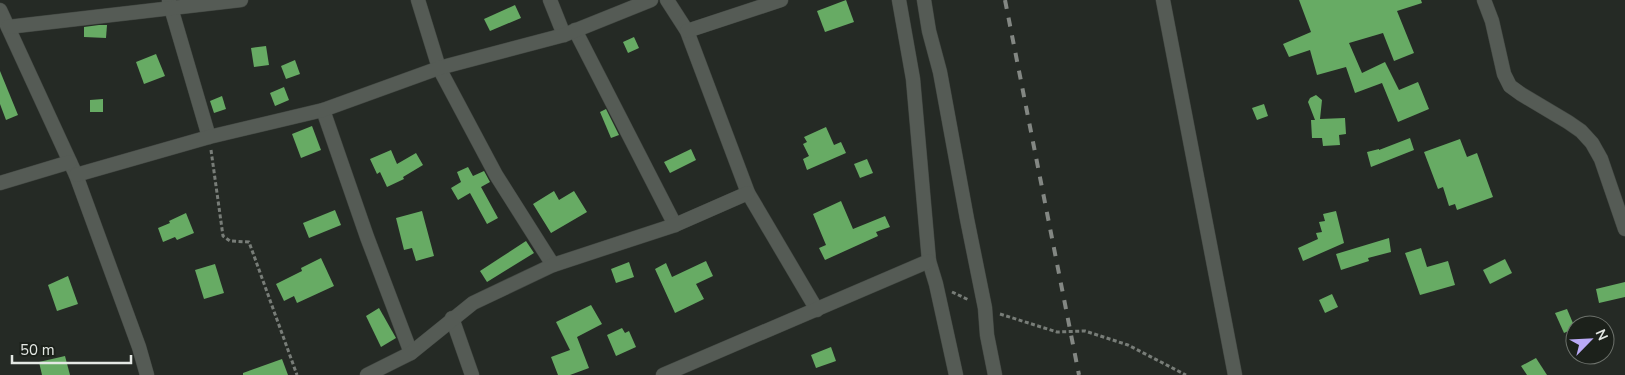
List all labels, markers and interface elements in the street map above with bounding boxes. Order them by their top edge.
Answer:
north arrow [1565,315,1615,365]
text: N [1591,326,1612,344]
scale bar [12,332,131,364]
text: 50 m [20,340,55,360]

